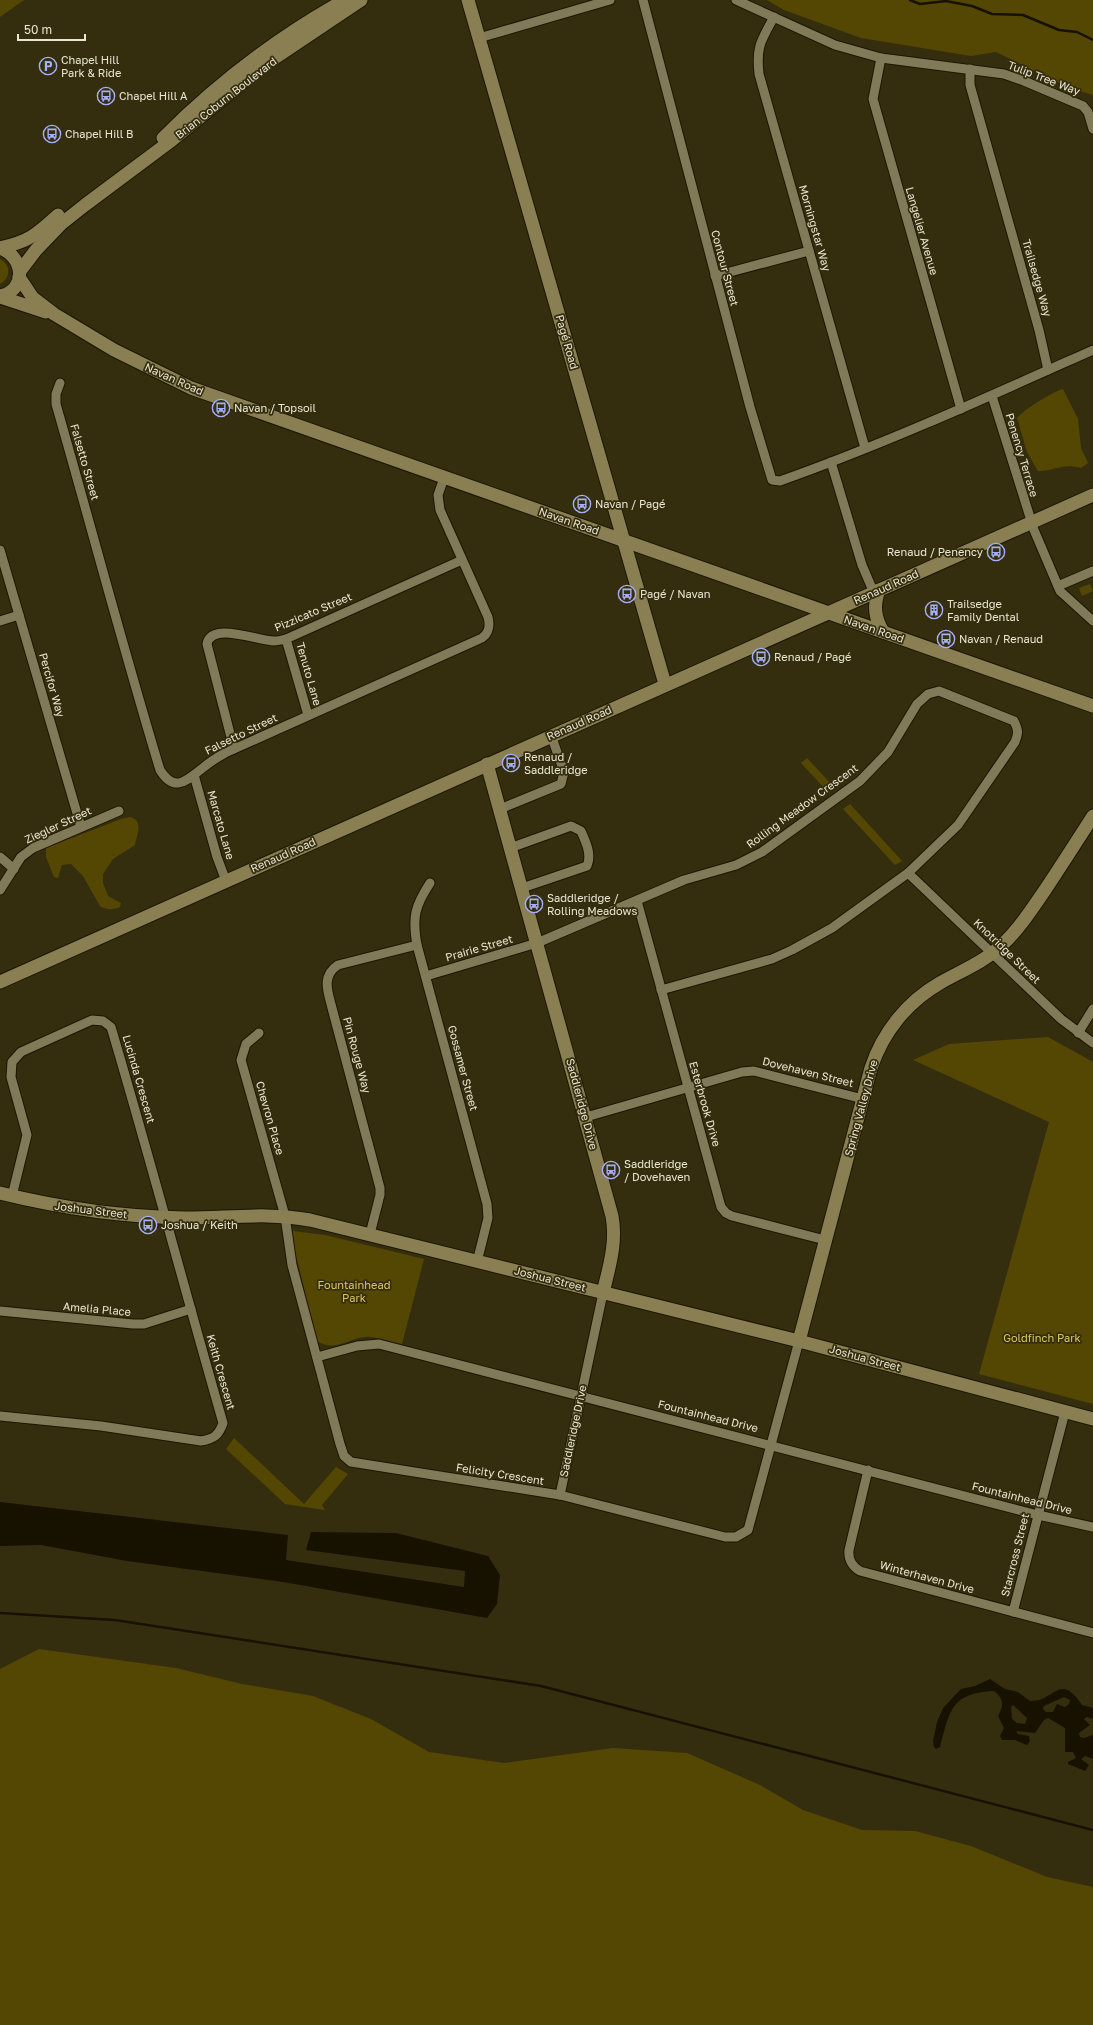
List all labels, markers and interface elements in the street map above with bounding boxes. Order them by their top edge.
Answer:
scale bar [18,16,85,42]
text: 50 m [24,22,52,37]
place label: Chapel Hill Park & Ride [61,53,121,79]
street label: Brian Coburn Boulevard [173,54,279,141]
parking icon: Chapel Hill Park & Ride [38,56,58,76]
street label: Tulip Tree Way [1006,58,1082,97]
bus stop icon: Chapel Hill A [96,86,116,106]
place label: Chapel Hill A [119,89,188,102]
bus stop icon: Chapel Hill B [42,124,62,144]
place label: Chapel Hill B [65,127,133,140]
street label: Morningstar Way [797,183,834,273]
street label: Langelier Avenue [904,185,941,277]
street label: Contour Street [709,229,742,307]
street label: Trailsedge Way [1020,238,1055,318]
street label: Pagé Road [553,313,581,371]
street label: Navan Road [143,360,206,397]
bus stop icon: Navan / Topsoil [211,398,231,418]
place label: Navan / Topsoil [234,401,317,414]
street label: Penency Terrace [1003,411,1041,499]
street label: Falsetto Street [68,422,103,502]
bus stop icon: Navan / Pagé [572,494,592,514]
place label: Navan / Pagé [595,497,665,510]
street label: Navan Road [537,504,601,537]
bus stop icon: Renaud / Penency [986,542,1006,562]
place label: Renaud / Penency [887,545,983,558]
street label: Renaud Road [851,566,920,607]
bus stop icon: Pagé / Navan [617,584,637,604]
place label: Pagé / Navan [640,587,710,600]
street label: Pizzicato Street [272,589,353,634]
place label: Trailsedge Family Dental [947,597,1020,623]
building icon: Trailsedge Family Dental [924,600,944,620]
street label: Navan Road [842,612,906,645]
bus stop icon: Navan / Renaud [936,629,956,649]
place label: Navan / Renaud [959,632,1043,645]
street label: Tenuto Lane [294,641,325,707]
bus stop icon: Renaud / Pagé [751,647,771,667]
place label: Renaud / Pagé [774,650,851,663]
street label: Percifor Way [37,651,68,719]
street label: Renaud Road [544,702,613,743]
street label: Falsetto Street [202,710,279,757]
place label: Renaud / Saddleridge [524,750,588,776]
bus stop icon: Renaud / Saddleridge [501,753,521,773]
street label: Rolling Meadow Crescent [743,761,860,850]
street label: Marcato Lane [205,789,238,861]
street label: Ziegler Street [22,803,93,846]
street label: Renaud Road [248,834,317,875]
place label: Saddleridge / Rolling Meadows [547,891,637,917]
bus stop icon: Saddleridge / Rolling Meadows [524,894,544,914]
street label: Knotridge Street [971,915,1043,986]
street label: Prairie Street [444,932,514,963]
street label: Pin Rouge Way [341,1015,374,1094]
street label: Gossamer Street [446,1024,481,1112]
street label: Lucinda Crescent [121,1033,158,1125]
street label: Dovehaven Street [761,1054,855,1089]
street label: Saddleridge Drive [564,1057,601,1151]
street label: Spring Valley Drive [841,1058,880,1158]
street label: Esterbrook Drive [687,1060,724,1148]
street label: Chevron Place [254,1079,287,1156]
place label: Saddleridge / Dovehaven [624,1157,690,1183]
bus stop icon: Saddleridge / Dovehaven [601,1160,621,1180]
street label: Joshua Street [54,1199,128,1220]
bus stop icon: Joshua / Keith [138,1215,158,1235]
place label: Joshua / Keith [161,1218,238,1231]
street label: Joshua Street [513,1263,587,1294]
park label: Fountainhead Park [318,1278,390,1304]
street label: Amelia Place [62,1299,132,1318]
park label: Goldfinch Park [1003,1331,1081,1344]
street label: Keith Crescent [204,1333,238,1411]
street label: Joshua Street [828,1342,902,1373]
street label: Saddleridge Drive [556,1384,589,1478]
street label: Fountainhead Drive [657,1397,760,1434]
street label: Felicity Crescent [455,1460,545,1487]
street label: Fountainhead Drive [971,1479,1074,1516]
street label: Starcross Street [998,1512,1031,1598]
street label: Winterhaven Drive [879,1558,976,1595]

